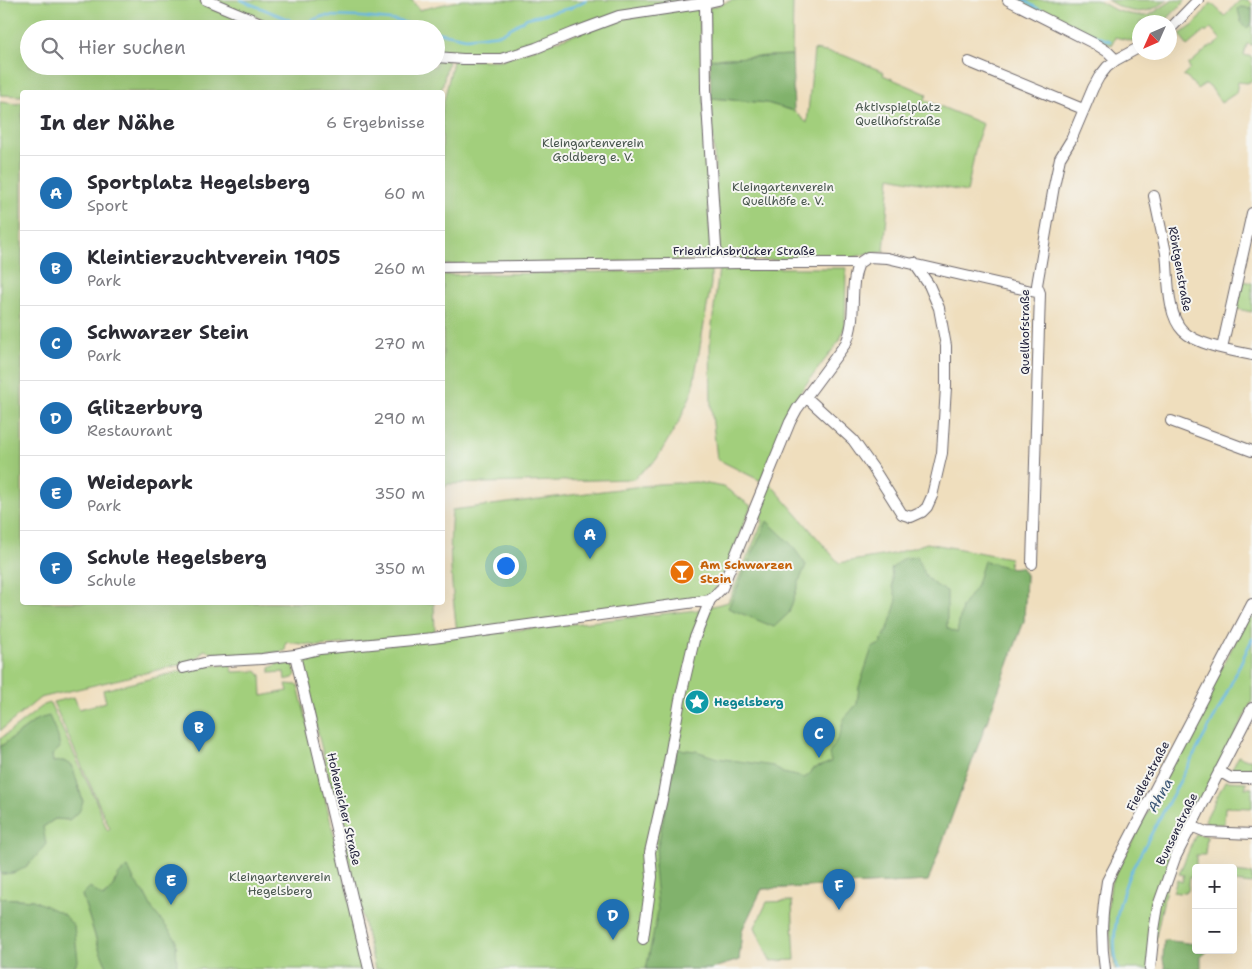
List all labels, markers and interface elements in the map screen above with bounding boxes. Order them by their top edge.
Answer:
north arrow [1132,15,1177,60]
search box [20,20,445,75]
icon: search [38,34,66,62]
text: Hier suchen [78,35,186,60]
park label: Aktivspielplatz Quellhofstraße [855,99,941,129]
text: In der Nähe [40,109,175,137]
text: 6 Ergebnisse [326,112,425,133]
park label: Kleingartenverein Goldberg e. V. [542,135,644,165]
text: Sportplatz Hegelsberg [87,170,310,195]
park label: Kleingartenverein Quellhöfe e. V. [732,179,834,209]
text: A [50,183,62,204]
text: 60 m [384,183,425,204]
text: Sport [87,195,128,216]
street label: Röntgenstraße [1165,225,1195,313]
street label: Friedrichsbrücker Straße [673,243,816,259]
text: Kleintierzuchtverein 1905 [87,245,340,270]
text: B [51,258,61,279]
text: 260 m [373,258,425,279]
text: Park [87,270,121,291]
street label: Quellhofstraße [1017,289,1033,375]
text: Schwarzer Stein [87,320,249,345]
text: C [51,333,61,354]
text: 270 m [374,333,425,354]
text: Park [87,345,121,366]
text: Glitzerburg [87,395,203,420]
text: D [50,408,62,429]
text: 290 m [373,408,425,429]
text: Restaurant [87,420,173,441]
text: Weidepark [87,470,193,495]
text: E [51,483,61,504]
text: 350 m [374,483,425,504]
text: Park [87,495,121,516]
pin: A [574,518,606,559]
text: Schule Hegelsberg [87,545,267,570]
your location [493,553,519,579]
place label: Am Schwarzen Stein [700,557,793,587]
text: F [51,558,61,579]
text: 350 m [374,558,425,579]
bar icon: Am Schwarzen Stein [669,559,695,585]
text: Schule [87,570,136,591]
place icon: Hegelsberg [684,689,710,715]
place label: Hegelsberg [714,694,784,710]
pin: B [183,711,215,752]
pin: C [803,717,835,758]
street label: Fiedlerstraße [1123,738,1173,814]
street label: Hoheneicher Straße [323,751,365,867]
water label: Ahna [1143,775,1177,815]
street label: Bunsenstraße [1153,790,1202,868]
pin: E [155,864,187,905]
map controls [1192,864,1237,954]
button: + [1192,864,1237,909]
park label: Kleingartenverein Hegelsberg [229,869,331,899]
pin: F [823,869,855,910]
pin: D [597,899,629,940]
button: − [1192,909,1237,954]

